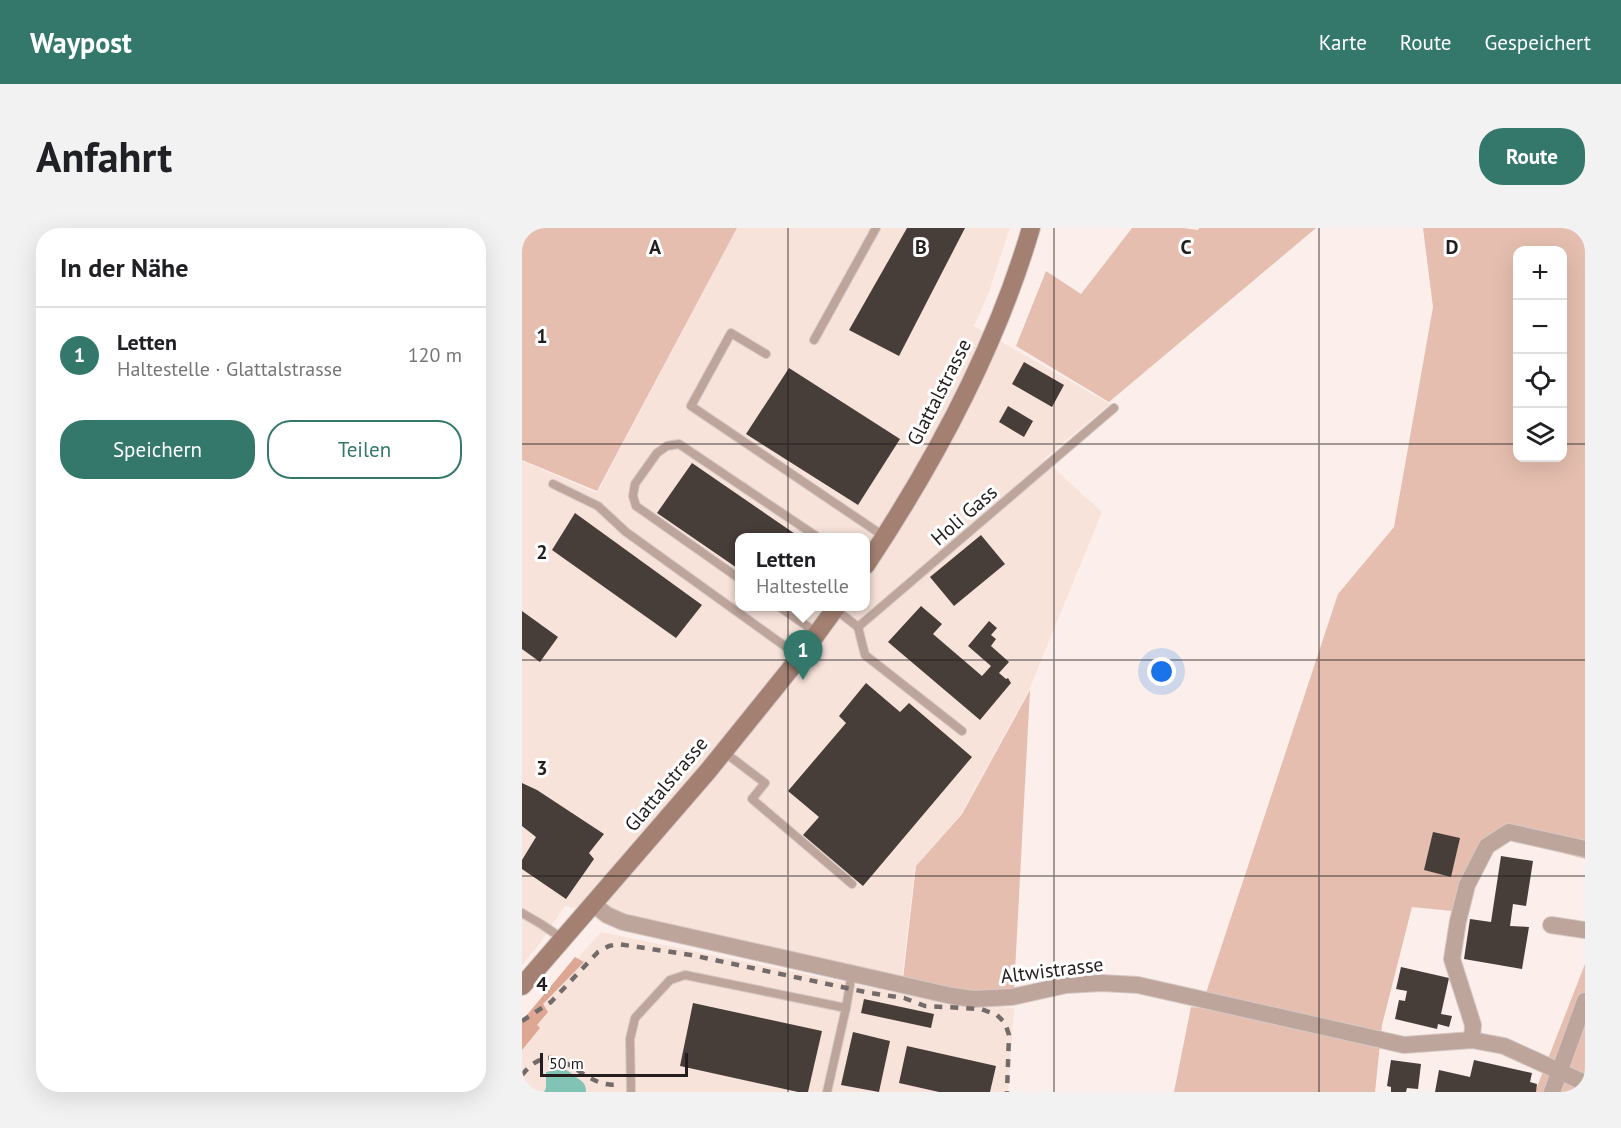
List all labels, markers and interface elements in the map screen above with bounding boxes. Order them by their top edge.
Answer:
text: Waypost [30,24,132,61]
text: Karte [1319,29,1367,56]
text: Route [1400,29,1451,56]
text: Gespeichert [1484,29,1591,56]
button: Route [1479,128,1585,185]
text: Anfahrt [36,129,172,184]
text: A [649,234,662,260]
text: B [915,234,927,260]
text: C [1180,234,1192,260]
text: D [1446,234,1459,260]
map controls [1513,246,1567,462]
button: + [1513,246,1567,300]
text: In der Nähe [60,251,188,284]
button: − [1513,300,1567,354]
text: 1 [536,323,548,349]
text: Letten [117,328,177,356]
street label: Glattalstrasse [901,334,977,450]
text: 1 [74,342,85,368]
text: 120 m [408,342,462,368]
button: locate [1513,354,1567,408]
text: Haltestelle · Glattalstrasse [117,356,342,382]
button: layers [1513,408,1567,462]
button: Speichern [60,420,255,479]
button: Teilen [267,420,462,479]
street label: Holi Gass [925,479,1003,551]
popup [735,533,870,611]
text: 2 [536,539,548,565]
text: Letten [756,545,816,573]
text: Haltestelle [756,573,849,599]
pin: 1 [784,630,822,680]
your location [1147,657,1176,686]
street label: Glattalstrasse [619,731,713,837]
text: 3 [536,755,548,781]
street label: Altwistrasse [999,951,1105,989]
text: 4 [536,971,548,997]
scale bar [540,1050,688,1078]
text: 50 m [549,1053,584,1073]

